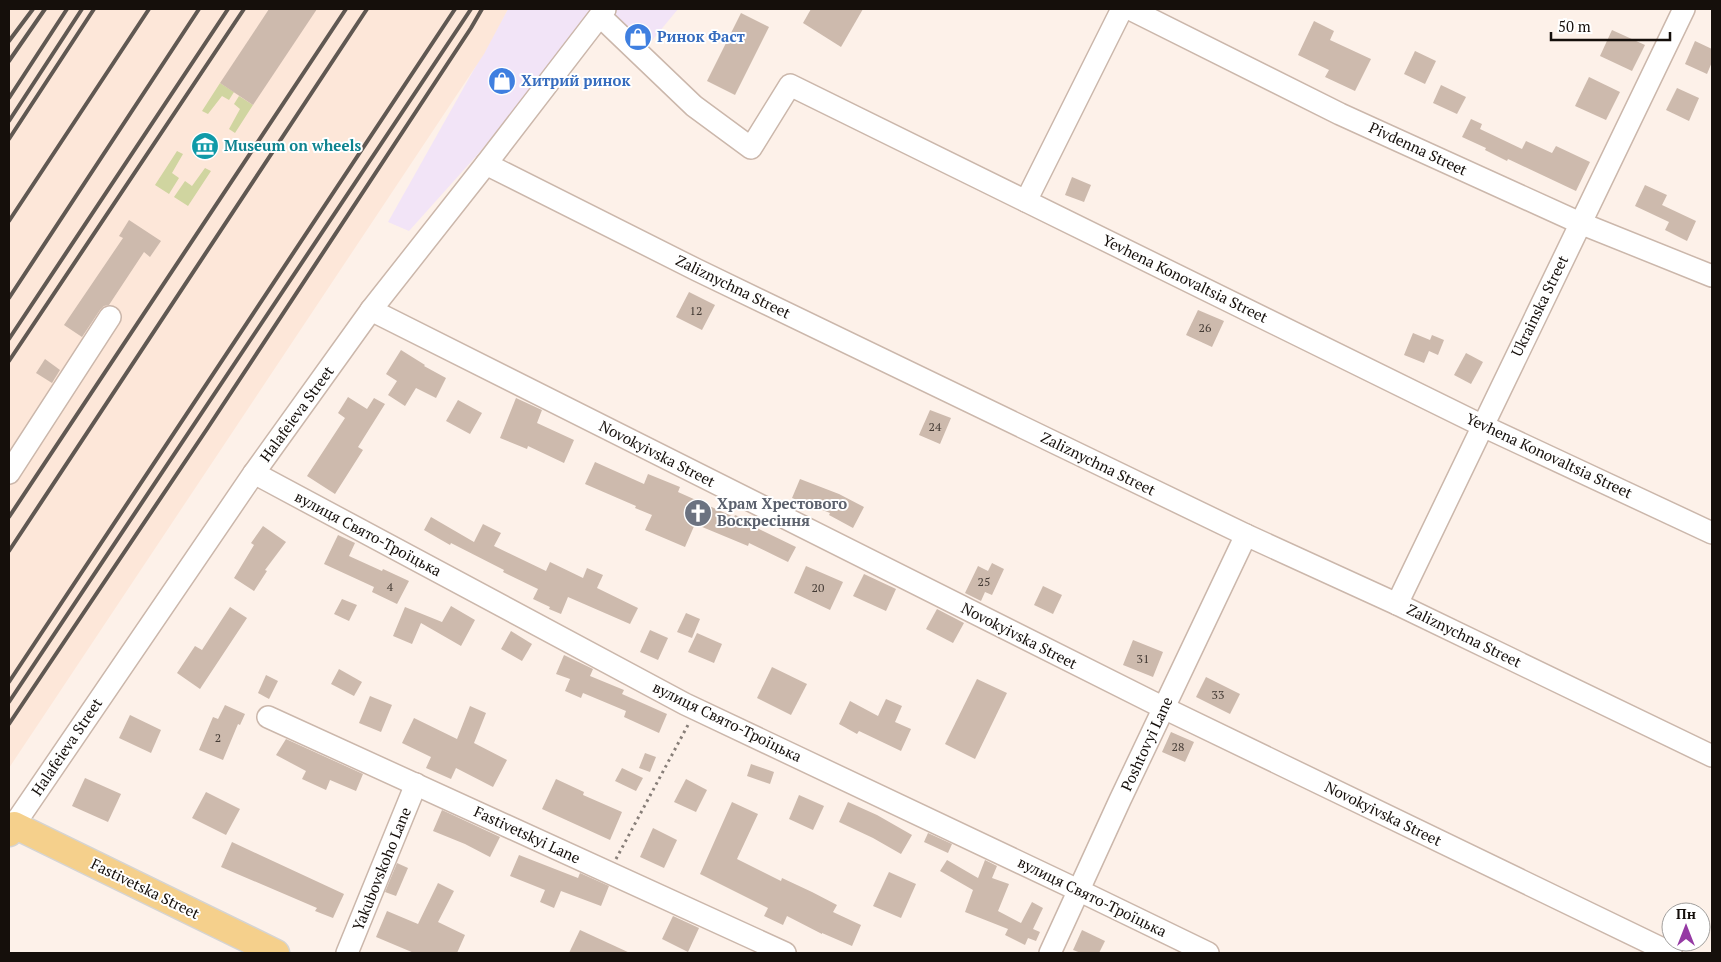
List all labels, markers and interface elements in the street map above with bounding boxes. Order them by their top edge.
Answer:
scale bar [1551,10,1670,42]
text: 50 m [1558,16,1591,36]
shop icon: Ринок Фаст [623,22,653,52]
place label: Ринок Фаст [657,26,745,46]
shop icon: Хитрий ринок [487,66,517,96]
place label: Хитрий ринок [521,70,630,90]
street label: Pivdenna Street [1366,117,1471,180]
museum icon: Museum on wheels [190,131,220,161]
place label: Museum on wheels [224,135,361,155]
street label: Yevhena Konovaltsia Street [1100,229,1272,327]
street label: Zaliznychna Street [673,250,794,323]
street label: Ukrainska Street [1506,251,1572,359]
house number: 12 [690,303,702,318]
house number: 26 [1199,320,1212,335]
street label: Halafeieva Street [255,361,338,465]
street label: Yevhena Konovaltsia Street [1463,408,1636,503]
street label: Novokyivska Street [596,415,719,491]
house number: 24 [929,419,942,434]
street label: Zaliznychna Street [1038,427,1159,500]
street label: вулиця Свято-Троїцька [292,486,446,580]
place label: Храм Хрестового Воскресіння [717,493,847,530]
church icon: Храм Хрестового Воскресіння [683,498,713,528]
house number: 25 [978,574,990,589]
house number: 4 [387,579,394,594]
house number: 20 [812,580,824,595]
street label: Novokyivska Street [958,597,1081,673]
street label: Zaliznychna Street [1404,599,1525,672]
house number: 31 [1137,651,1149,666]
street label: вулиця Свято-Троїцька [650,676,806,766]
house number: 33 [1212,687,1224,702]
street label: Halafeieva Street [26,693,106,799]
street label: Poshtovyi Lane [1116,693,1177,794]
house number: 2 [215,730,221,745]
house number: 28 [1172,739,1184,754]
street label: Novokyivska Street [1322,776,1446,850]
street label: Fastivetskyi Lane [471,801,584,867]
street label: Yakubovskoho Lane [347,804,415,933]
street label: вулиця Свято-Троїцька [1015,851,1171,941]
street label: Fastivetska Street [88,853,203,923]
north arrow [1661,902,1711,952]
text: Пн [1676,904,1696,923]

